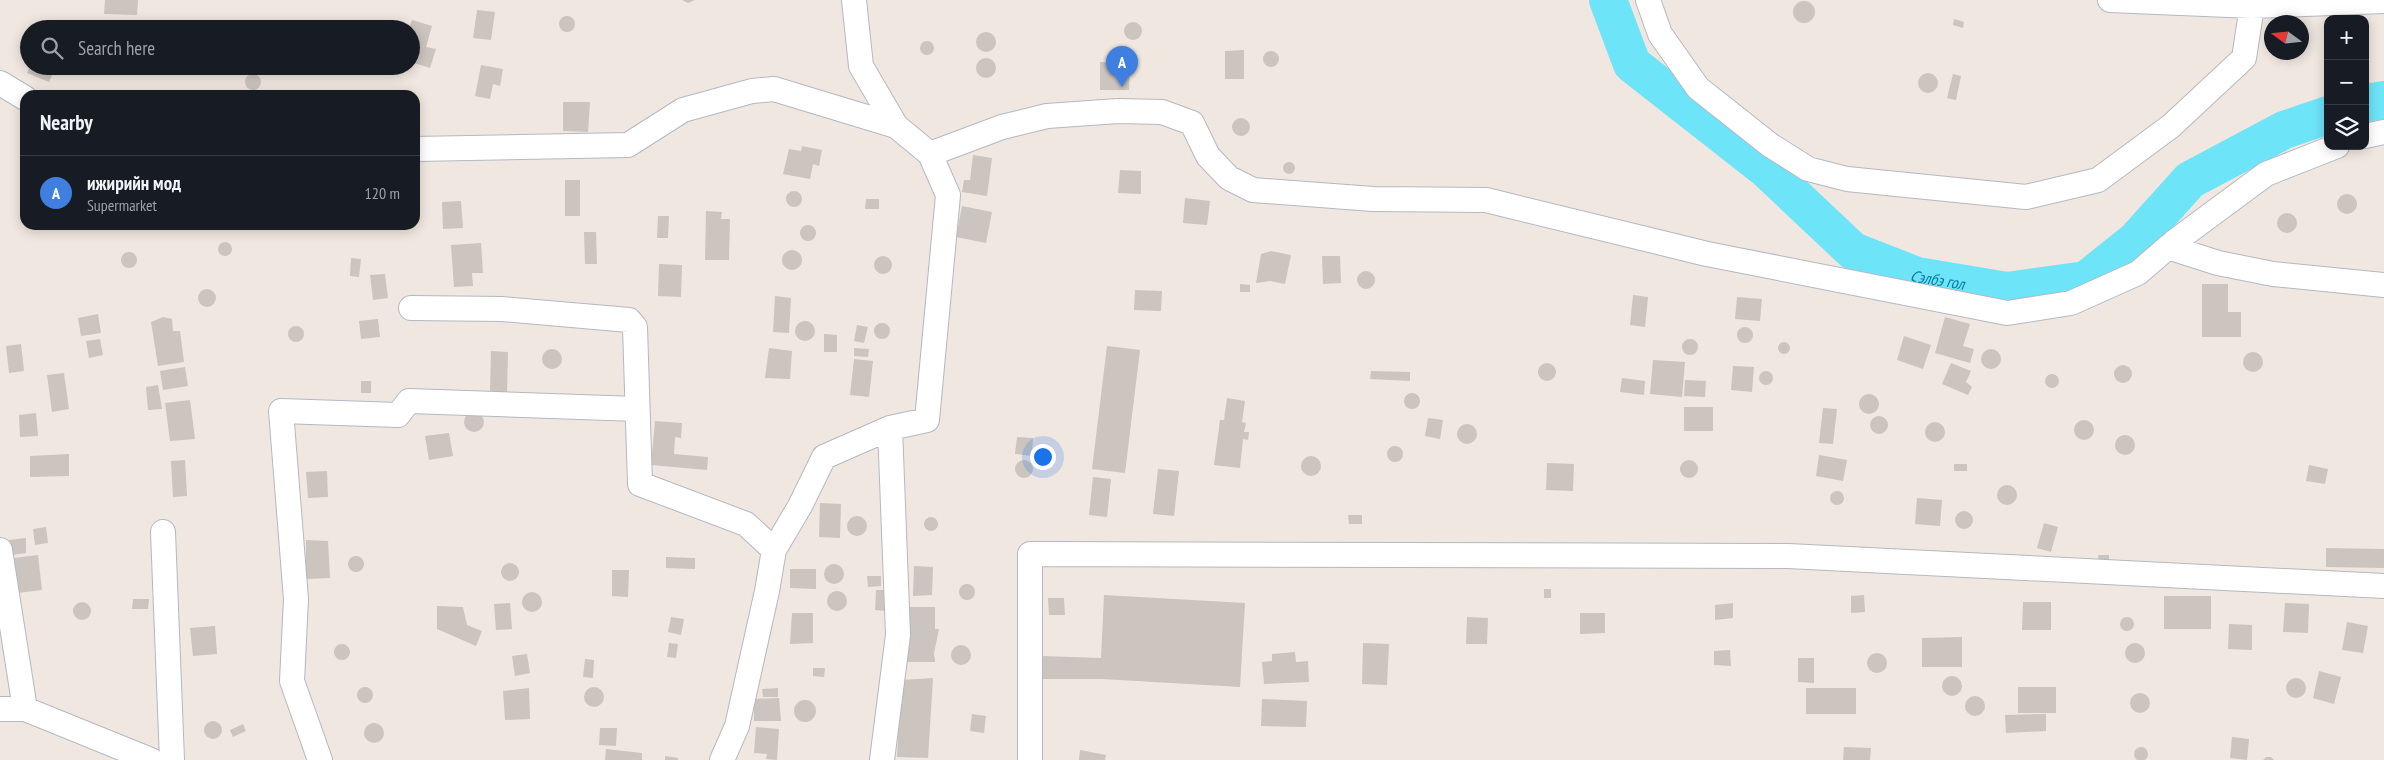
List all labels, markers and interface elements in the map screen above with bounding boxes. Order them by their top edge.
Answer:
north arrow [2264,15,2309,60]
map controls [2324,15,2369,150]
button: + [2324,15,2369,60]
search box [20,20,420,75]
icon: search [38,34,66,62]
text: Search here [78,36,155,60]
pin: A [1106,46,1138,87]
button: − [2324,60,2369,105]
button: layers [2324,105,2369,150]
text: Nearby [40,109,93,136]
text: ижирийн мод [87,171,181,195]
text: A [52,183,60,203]
text: 120 m [365,183,400,203]
text: Supermarket [87,195,157,215]
water label: Сэлбэ гол [1908,265,1968,294]
your location [1030,444,1056,470]

